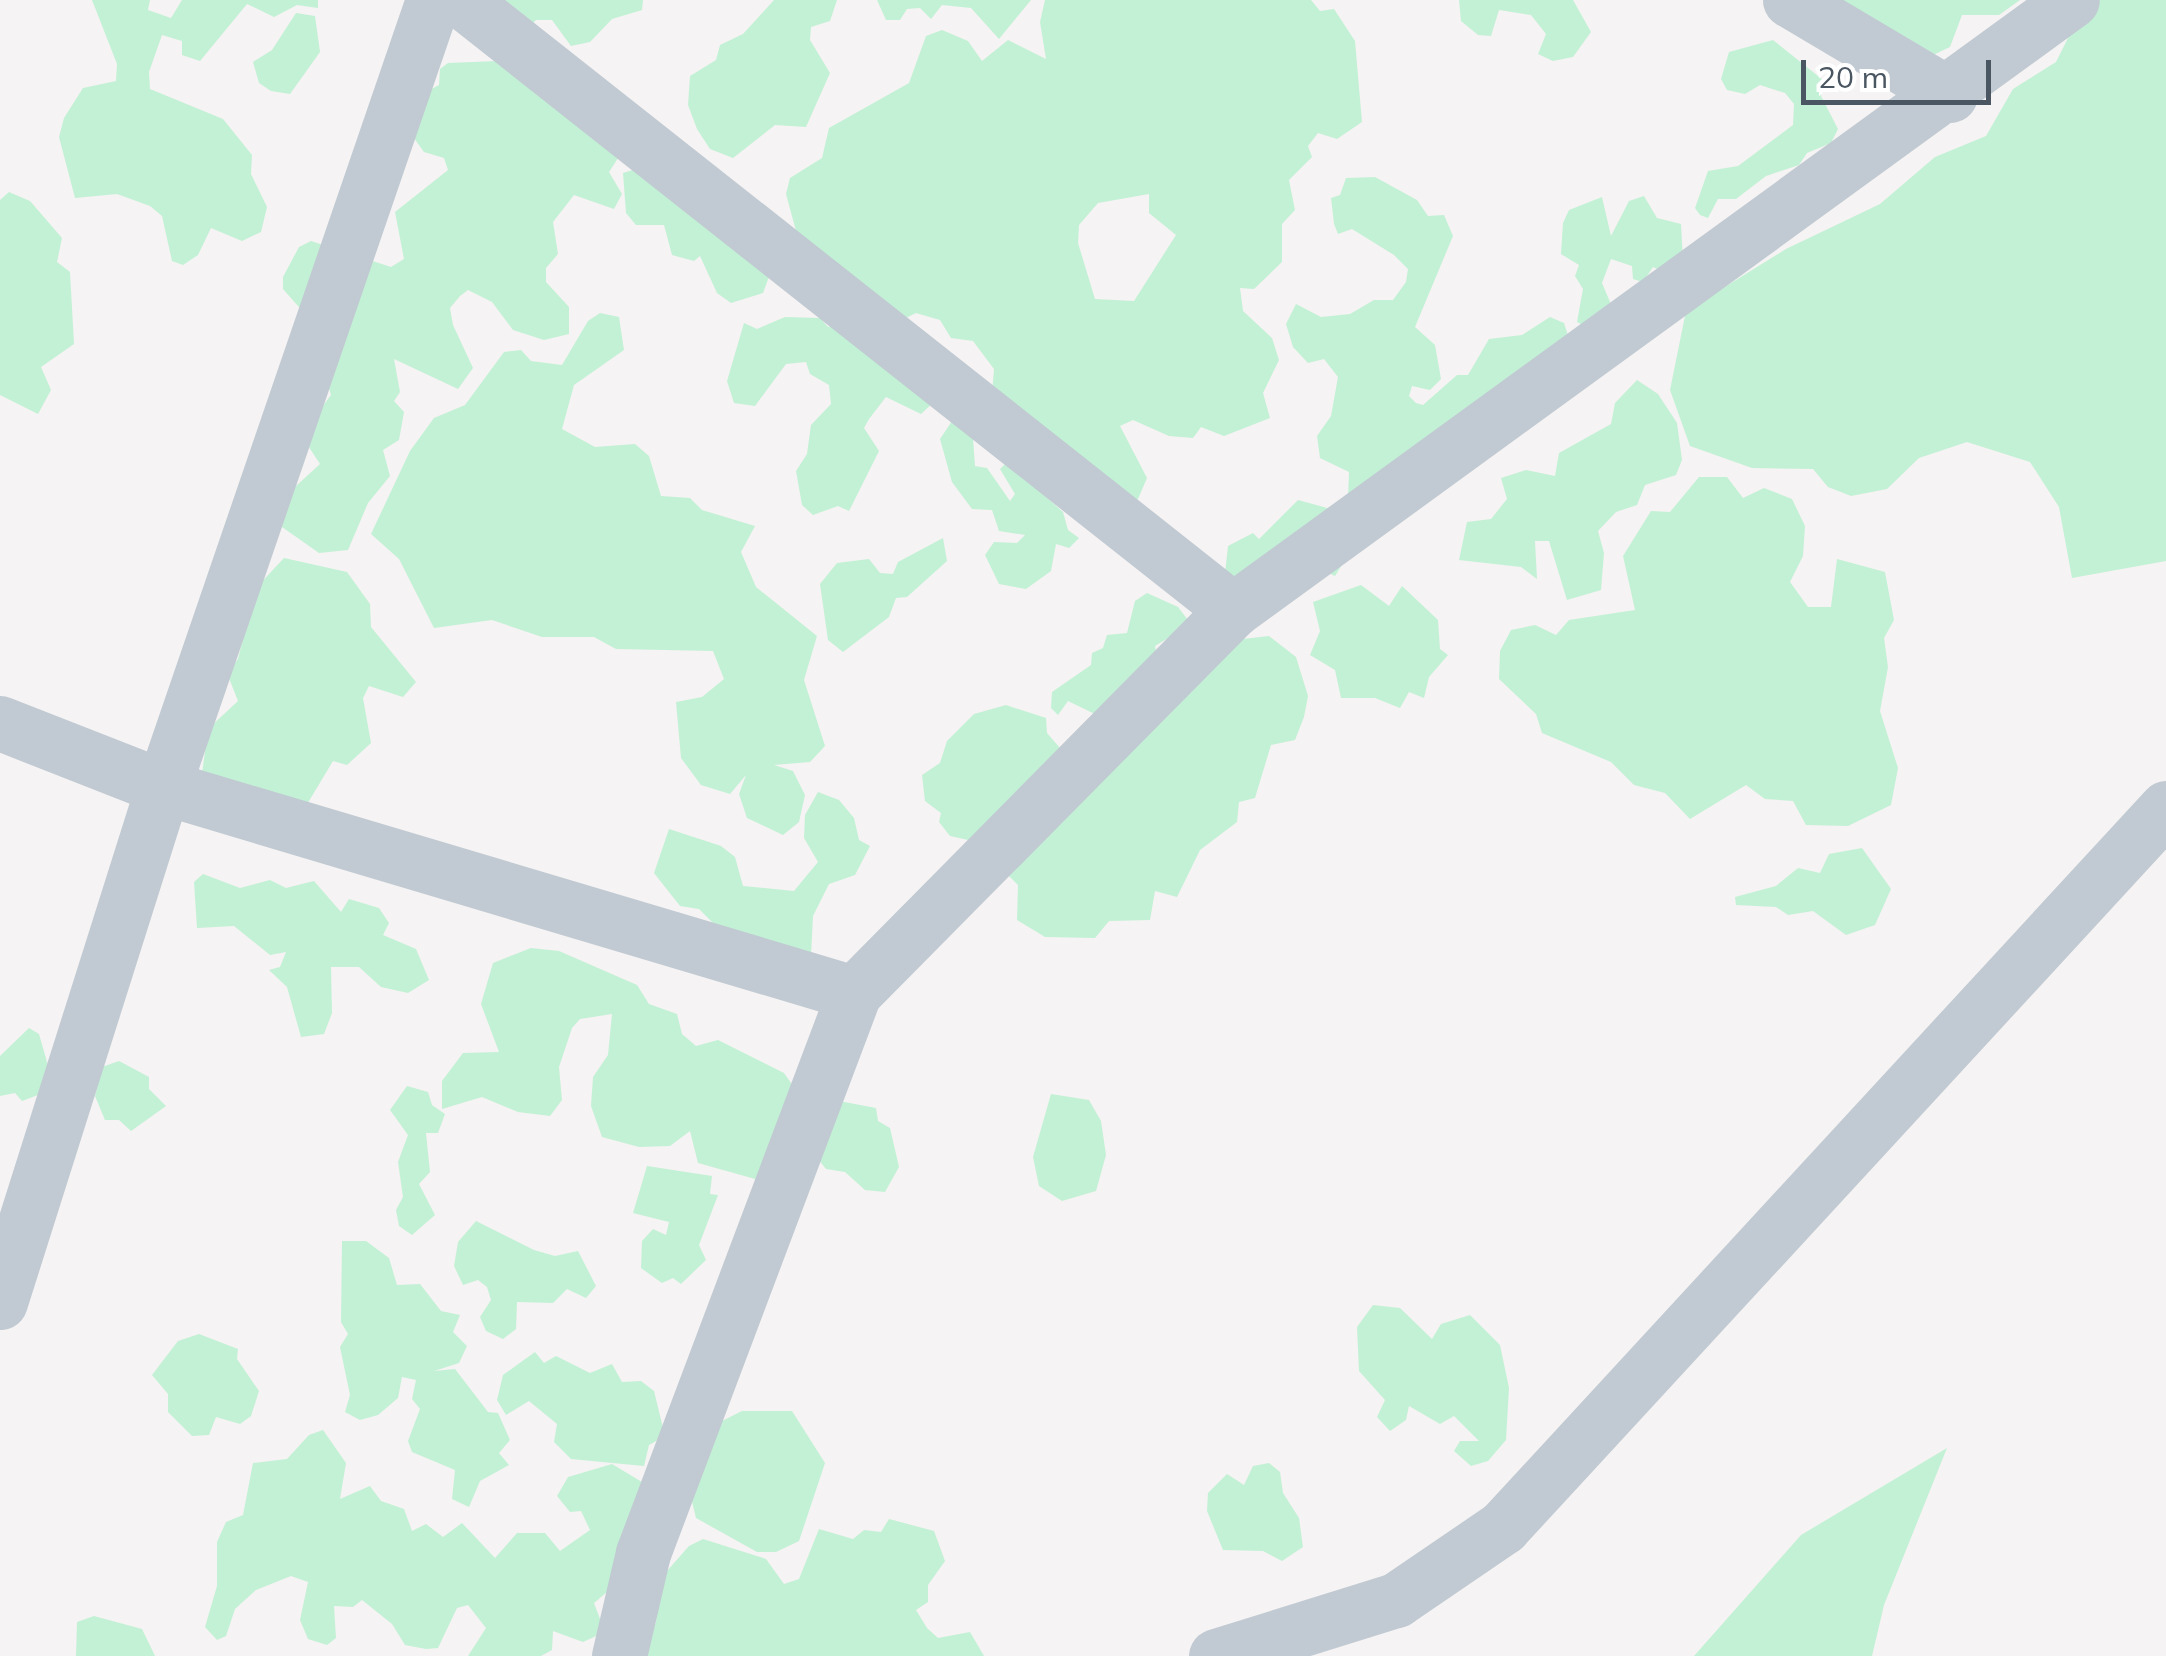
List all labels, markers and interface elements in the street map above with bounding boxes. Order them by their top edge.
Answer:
scale bar [1806,40,1996,102]
text: 20 m [1818,58,1888,96]

